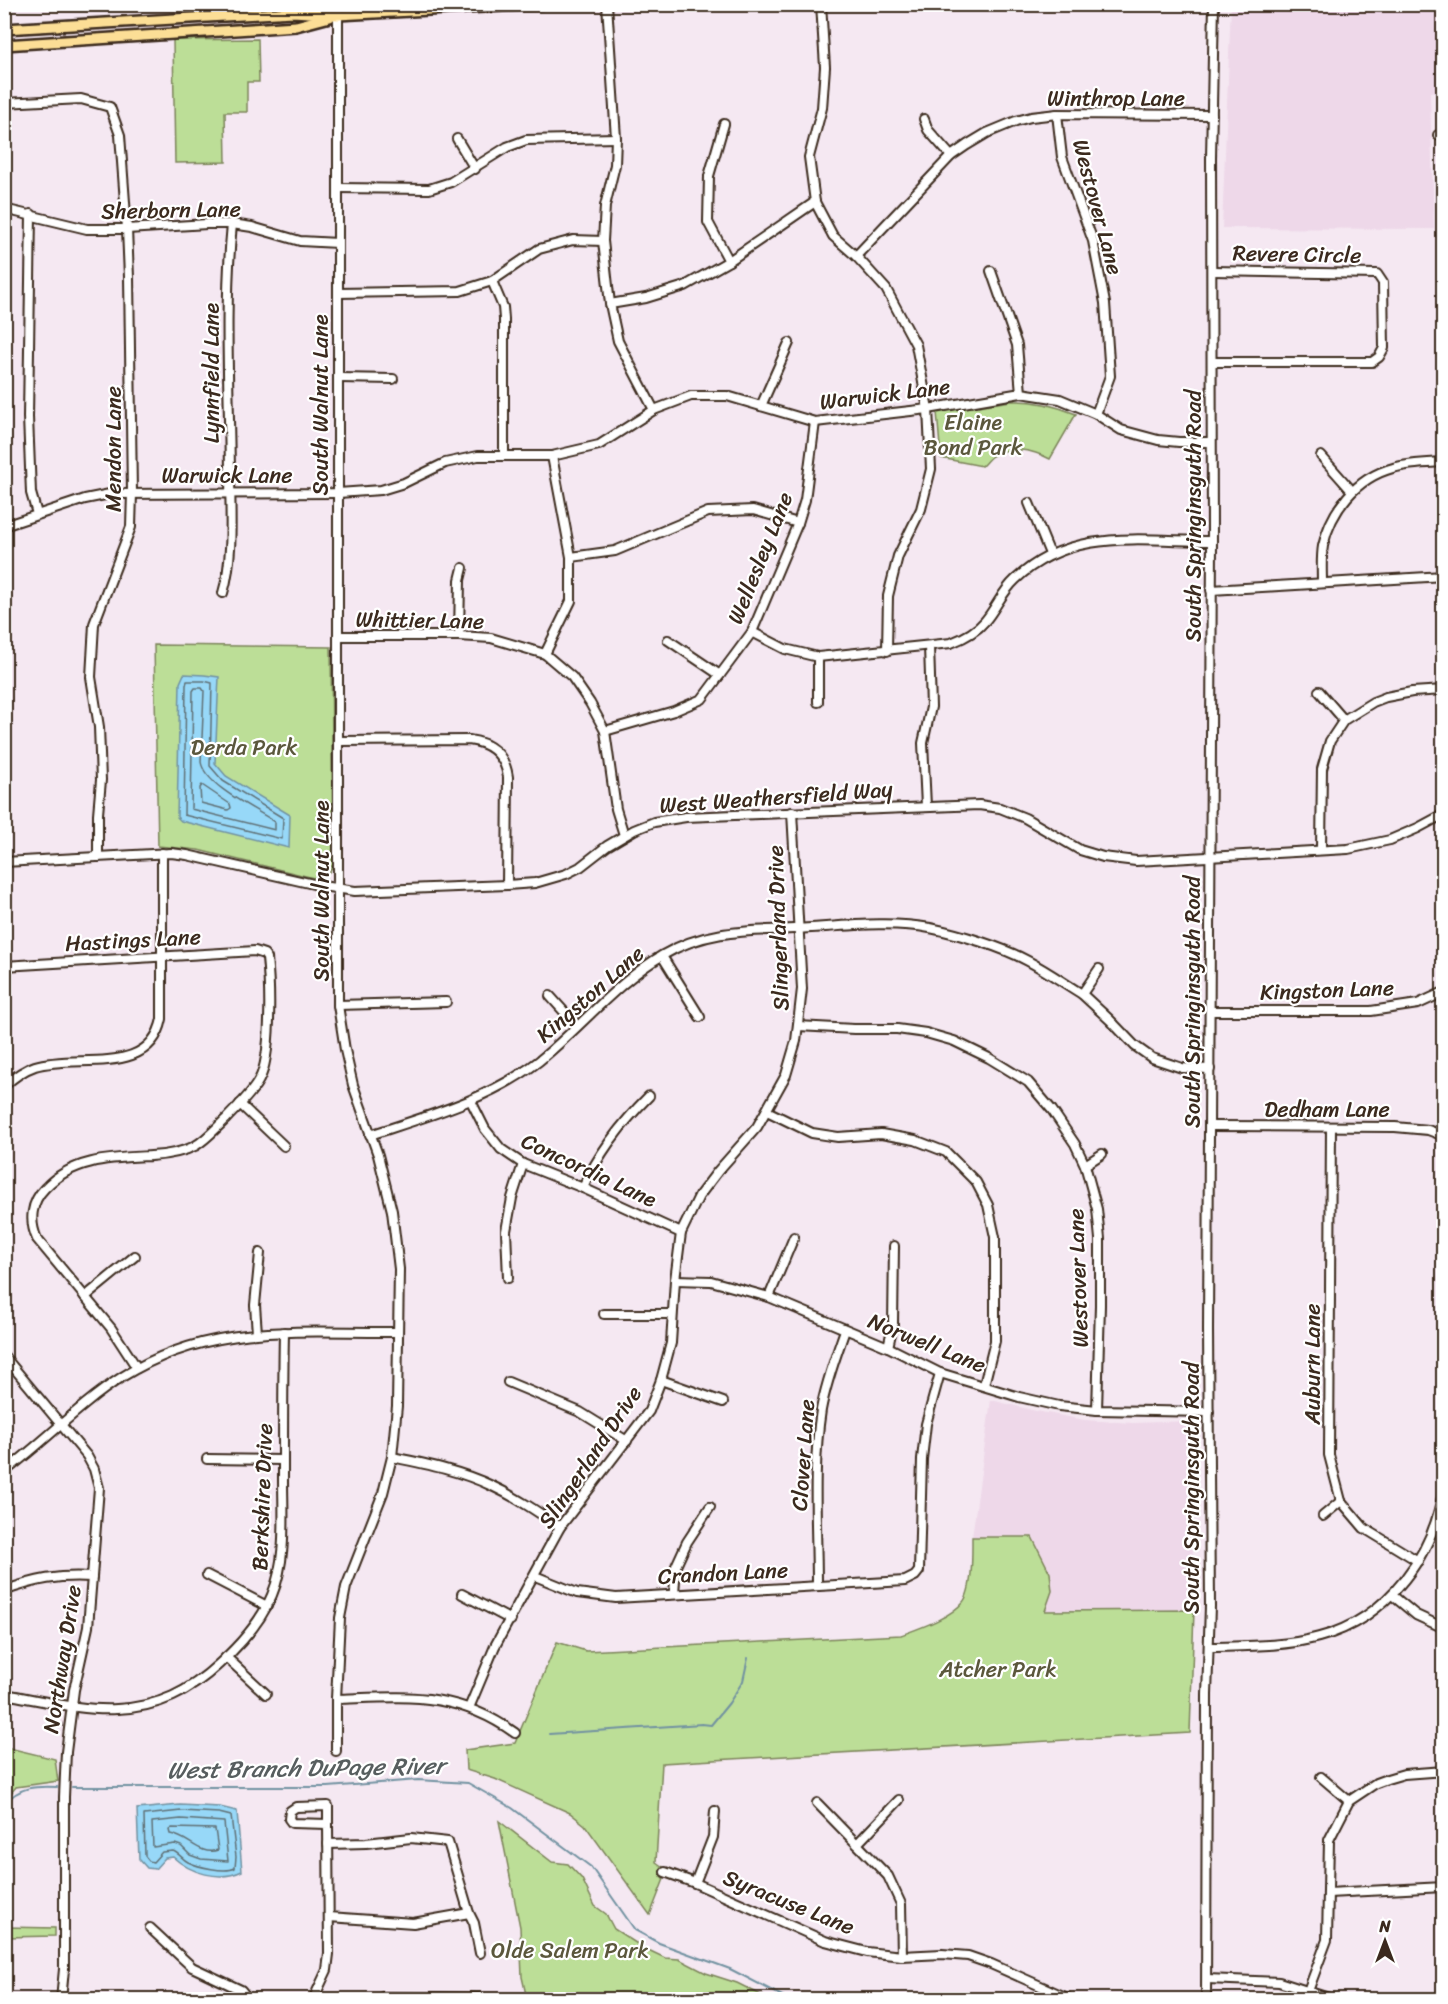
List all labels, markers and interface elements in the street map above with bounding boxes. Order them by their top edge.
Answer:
street label: Winthrop Lane [1047,79,1185,118]
street label: Westover Lane [1061,135,1135,279]
street label: Sherborn Lane [101,189,241,231]
street label: Revere Circle [1232,233,1362,275]
street label: Lynnfield Lane [192,302,231,443]
street label: South Walnut Lane [301,314,340,495]
street label: Warwick Lane [818,367,952,421]
street label: Mendon Lane [94,386,133,512]
street label: South Springinsguth Road [1174,389,1213,642]
park label: Elaine Bond Park [924,403,1023,467]
street label: Warwick Lane [161,456,293,495]
street label: Wellesley Lane [716,486,804,630]
street label: Whittier Lane [355,599,485,641]
park label: Derda Park [191,728,298,767]
street label: West Weathersfield Way [658,769,895,825]
street label: South Walnut Lane [302,800,341,981]
street label: Slingerland Drive [756,844,800,1012]
street label: South Springinsguth Road [1173,875,1212,1128]
street label: Hastings Lane [64,917,202,963]
street label: Kingston Lane [527,935,653,1053]
street label: Kingston Lane [1259,968,1395,1012]
street label: Dedham Lane [1264,1090,1390,1129]
street label: Concordia Lane [515,1121,664,1219]
street label: Westover Lane [1056,1208,1100,1348]
street label: Norwell Lane [862,1302,992,1384]
street label: Auburn Lane [1293,1303,1332,1426]
street label: South Springinsguth Road [1172,1361,1211,1614]
street label: Slingerland Drive [527,1377,653,1537]
street label: Clover Lane [780,1398,826,1512]
street label: Berkshire Drive [240,1423,284,1571]
street label: Crandon Lane [657,1550,789,1596]
street label: Northway Drive [31,1582,93,1736]
park label: Atcher Park [938,1650,1057,1689]
water label: West Branch DuPage River [167,1745,449,1791]
street label: Syracuse Lane [717,1858,861,1946]
north arrow [1355,1911,1415,1971]
text: N [1378,1912,1391,1941]
park label: Olde Salem Park [491,1931,649,1970]

